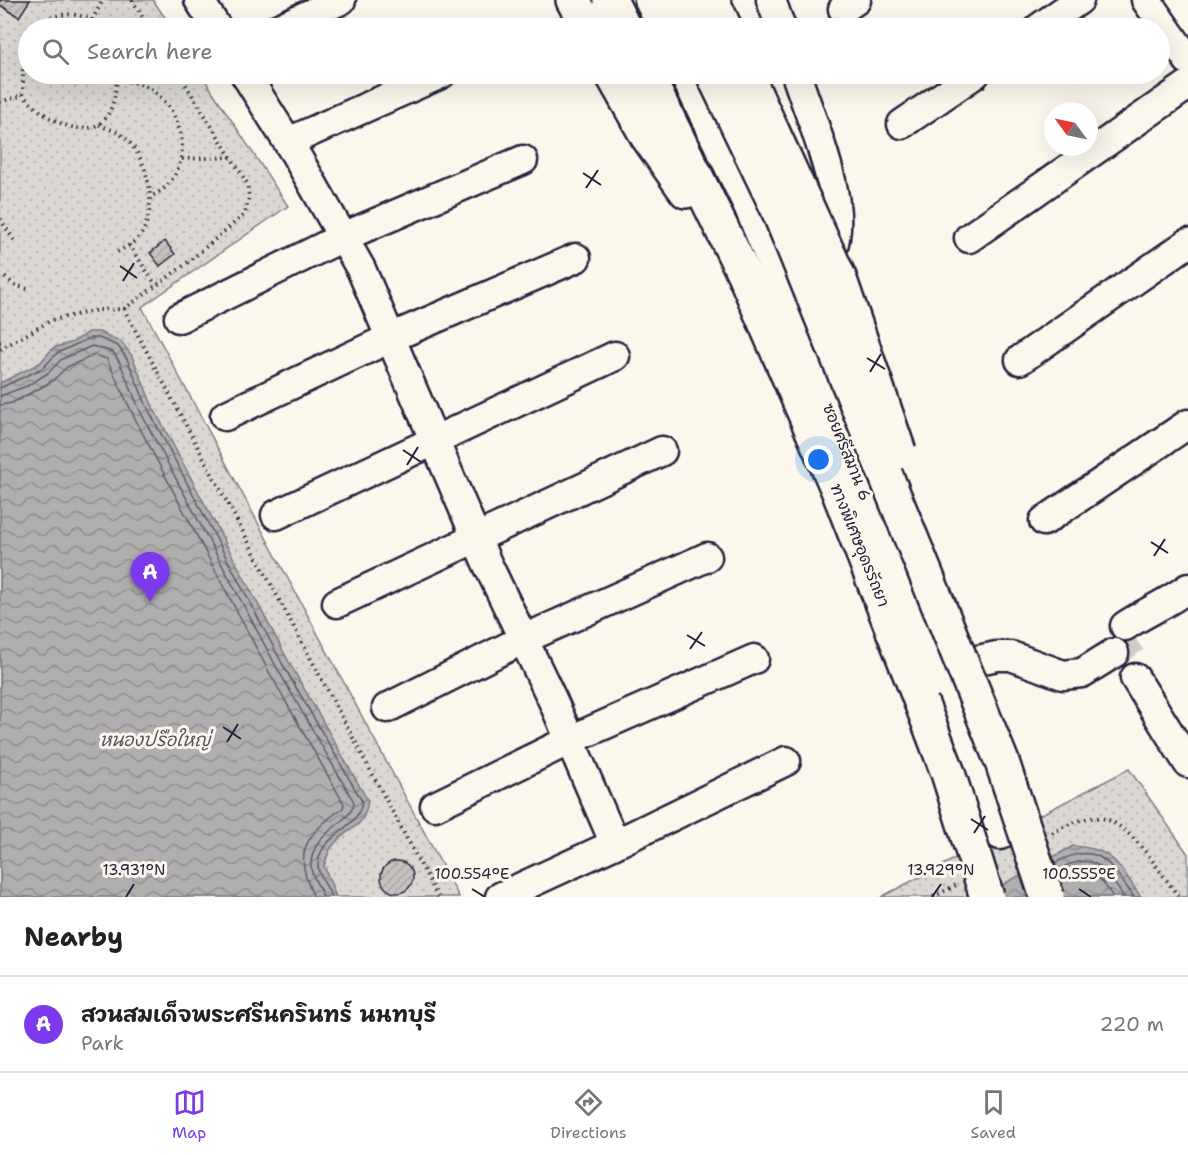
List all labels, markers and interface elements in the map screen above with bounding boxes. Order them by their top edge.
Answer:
search box [18,18,1170,84]
icon: search [39,35,72,68]
text: Search here [87,37,213,66]
north arrow [1044,102,1098,156]
street label: ซอยศรีสมาน 6 [818,400,876,504]
your location [804,445,833,474]
street label: ทางพิเศษอุดรรัถยา [824,480,894,611]
pin: A [130,552,170,602]
water label: หนองปรือใหญ่ [100,728,213,752]
text: 13.931°N [103,860,165,880]
text: 13.929°N [907,860,975,880]
text: 100.554°E [435,864,509,884]
text: 100.555°E [1042,864,1116,884]
text: Nearby [24,919,123,954]
text: สวนสมเด็จพระศรีนครินทร์ นนทบุรี [81,1000,436,1029]
text: A [36,1011,51,1037]
text: 220 m [1100,1011,1164,1037]
text: Park [81,1030,124,1056]
tab: Map [172,1086,206,1143]
tab: Directions [550,1086,627,1143]
tab: Saved [971,1086,1016,1143]

